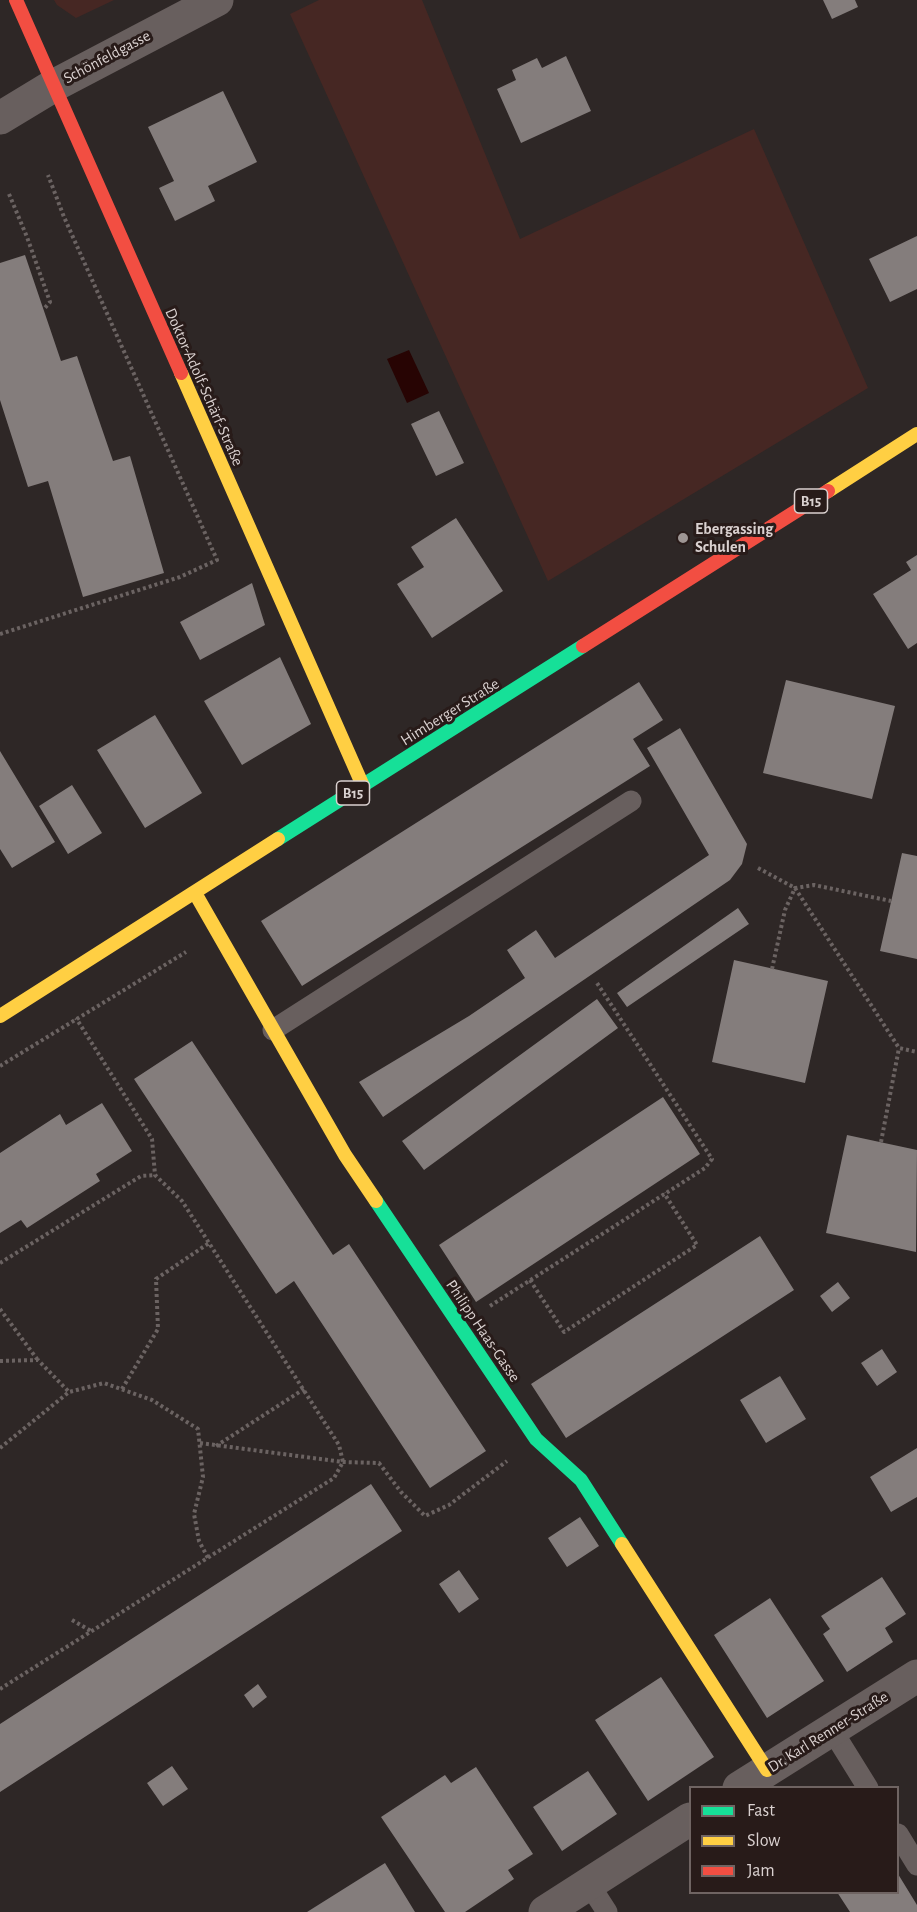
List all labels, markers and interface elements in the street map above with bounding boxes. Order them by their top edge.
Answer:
street label: Schönfeldgasse [60,26,154,88]
street label: Doktor-Adolf-Schärf-Straße [160,305,248,469]
road number: B15 [794,489,828,513]
place label: Ebergassing Schulen [695,519,773,557]
marker: Ebergassing Schulen [676,531,690,545]
street label: Himberger Straße [397,674,503,750]
road number: B15 [336,781,370,805]
street label: Philipp Haas-Gasse [442,1276,524,1386]
street label: Dr. Karl Renner-Straße [764,1687,892,1777]
legend [689,1786,899,1894]
text: Fast [747,1802,775,1820]
text: Slow [747,1832,780,1850]
text: Jam [747,1862,775,1880]

